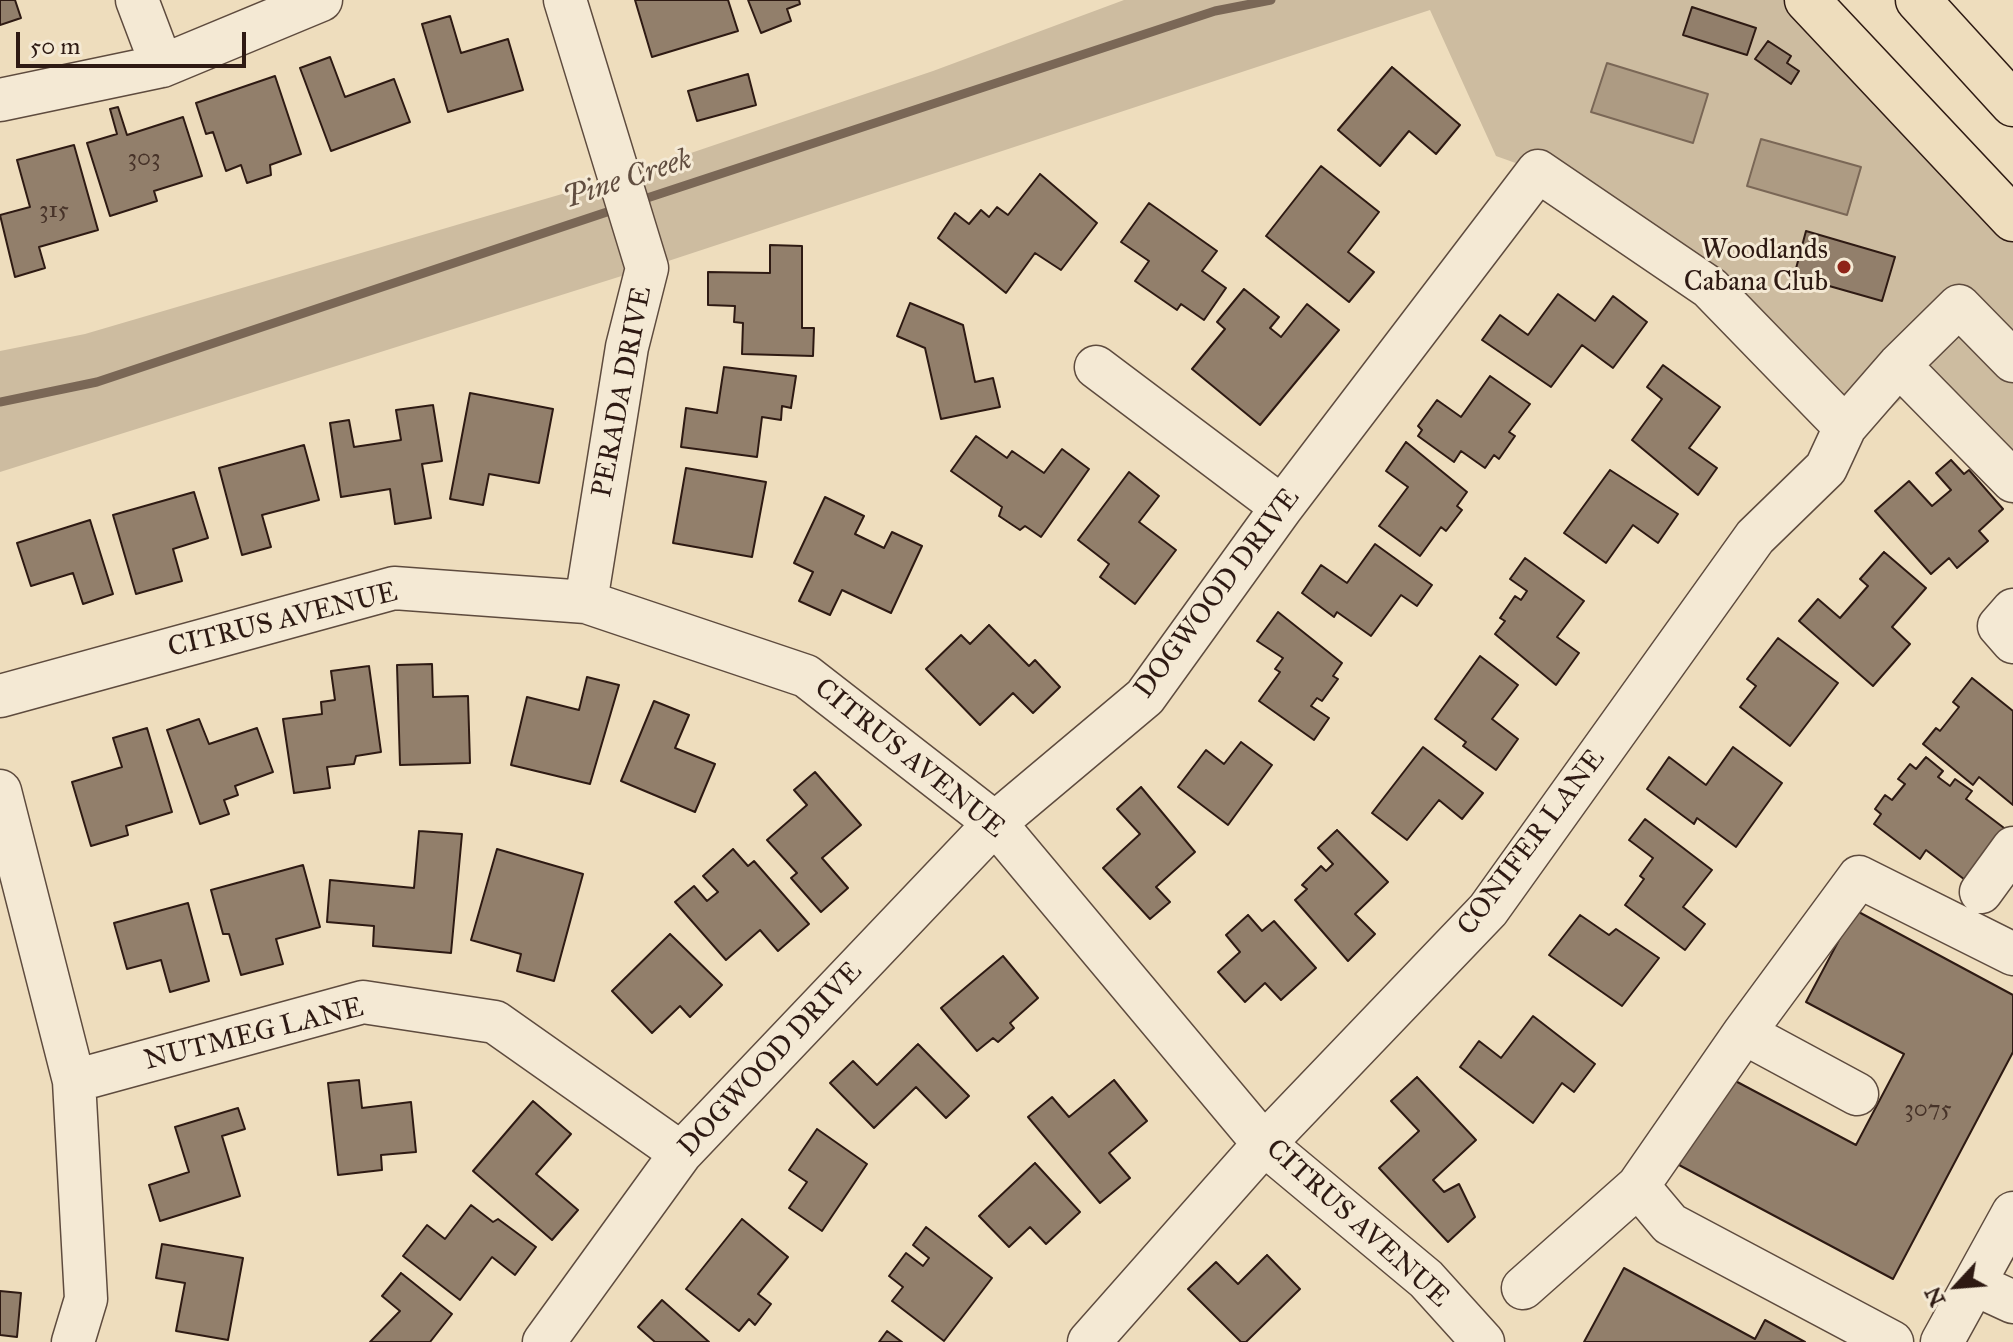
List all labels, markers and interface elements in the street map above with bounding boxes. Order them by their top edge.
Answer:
scale bar [20,16,250,66]
text: 50 m [30,31,80,61]
water label: Pine Creek [559,142,697,218]
house number: 303 [127,145,161,173]
house number: 315 [39,197,69,225]
place label: Woodlands Cabana Club [1684,234,1828,300]
marker: Woodlands Cabana Club [1835,258,1853,276]
street label: PERADA DRIVE [586,284,660,500]
street label: DOGWOOD DRIVE [1128,483,1308,705]
street label: CITRUS AVENUE [165,576,401,666]
street label: CITRUS AVENUE [807,672,1011,846]
street label: CONIFER LANE [1451,743,1613,943]
street label: DOGWOOD DRIVE [672,956,870,1164]
street label: NUTMEG LANE [141,992,367,1078]
house number: 3075 [1904,1096,1952,1124]
street label: CITRUS AVENUE [1258,1133,1456,1315]
north arrow [1917,1246,1997,1326]
text: N [1919,1282,1951,1311]

